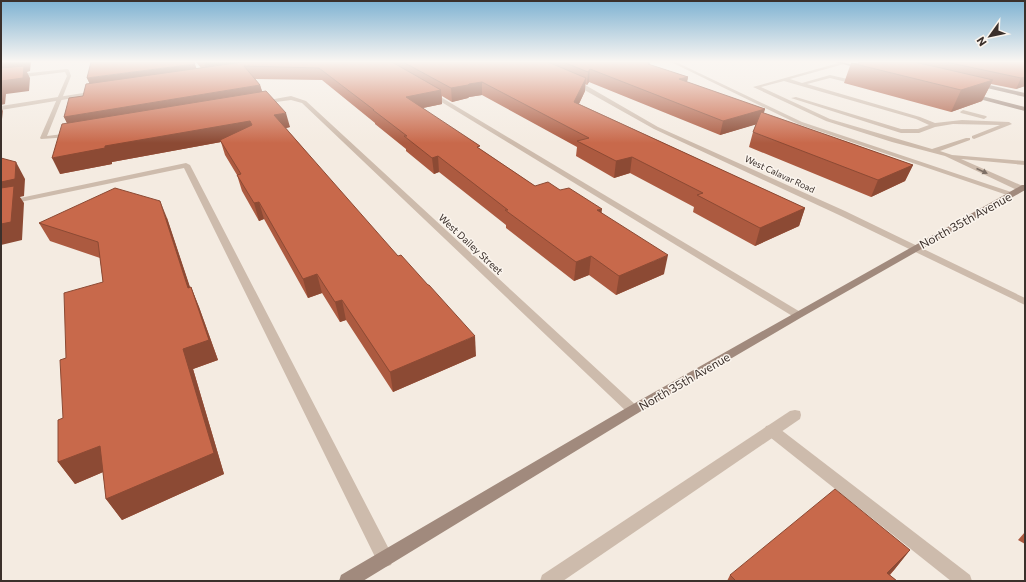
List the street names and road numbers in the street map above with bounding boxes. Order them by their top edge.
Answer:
street label: West Calavar Road [743,153,817,195]
street label: North 35th Avenue [917,189,1013,251]
street label: West Dailey Street [436,211,506,277]
street label: North 35th Avenue [636,349,732,413]

